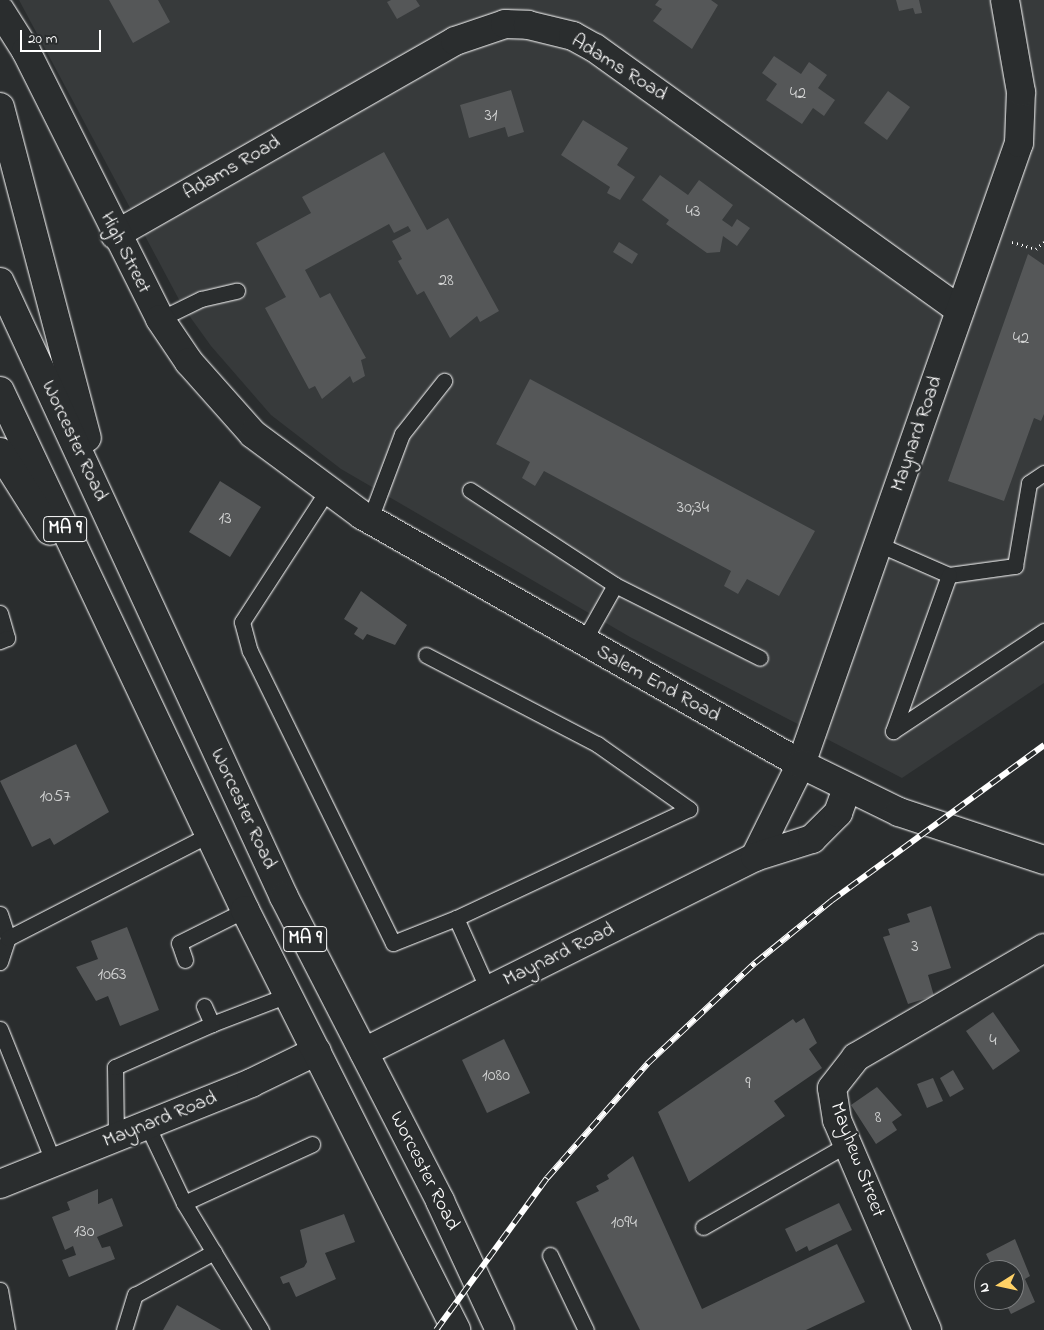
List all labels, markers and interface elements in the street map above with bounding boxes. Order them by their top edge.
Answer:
scale bar [22,20,104,52]
text: 20 m [28,28,57,50]
street label: Adams Road [567,29,671,107]
house number: 42 [790,83,806,105]
house number: 31 [484,105,498,127]
street label: Adams Road [179,130,285,206]
house number: 43 [686,201,700,223]
street label: High Street [94,208,156,298]
house number: 28 [438,270,454,292]
house number: 42 [1013,328,1029,350]
street label: Maynard Road [886,373,948,495]
street label: Worcester Road [36,377,112,505]
house number: 30;34 [677,497,709,519]
house number: 13 [218,508,232,530]
road number: MA 9 [42,512,88,546]
street label: Salem End Road [592,640,724,728]
street label: Worcester Road [205,745,281,873]
house number: 1057 [39,786,71,808]
street label: Maynard Road [500,918,618,992]
road number: MA 9 [282,922,328,956]
house number: 3 [911,936,919,958]
house number: 1063 [98,964,126,986]
house number: 4 [989,1030,997,1052]
house number: 1080 [482,1065,510,1087]
house number: 9 [745,1073,751,1095]
street label: Maynard Road [100,1086,220,1154]
street label: Mayhew Street [824,1099,890,1221]
street label: Worcester Road [384,1107,464,1235]
house number: 8 [875,1107,881,1129]
house number: 1094 [611,1212,637,1234]
house number: 130 [74,1221,94,1243]
north arrow [974,1260,1024,1310]
text: N [974,1281,996,1294]

